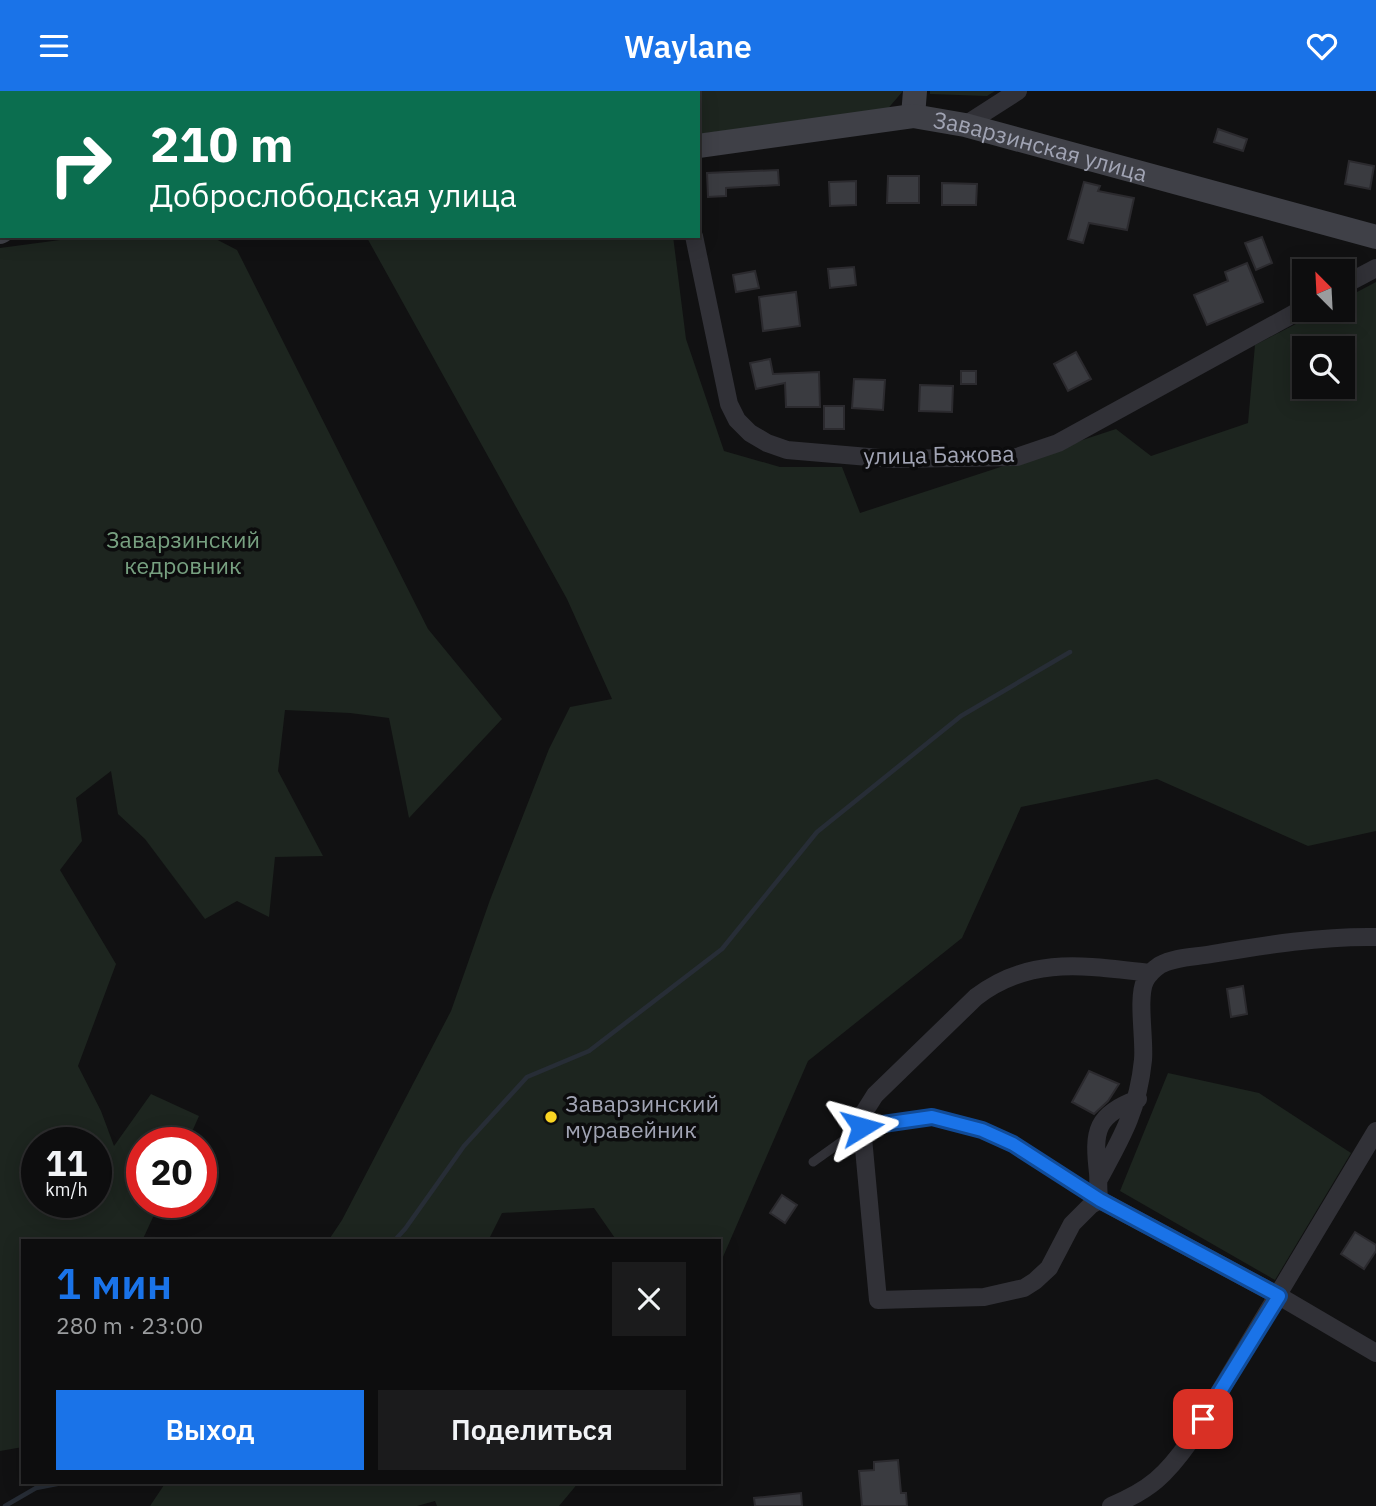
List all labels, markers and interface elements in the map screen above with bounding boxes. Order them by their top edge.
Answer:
text: Waylane [624,25,752,67]
icon: menu [35,27,73,65]
icon: heart [1303,27,1341,65]
street label: Заварзинская улица [931,104,1151,188]
text: 210 m [150,112,294,175]
icon: right [35,119,126,210]
text: Доброслободская улица [150,174,517,216]
north arrow [1292,259,1354,322]
map controls [1292,259,1355,399]
button: search [1292,336,1355,399]
street label: улица Бажова [863,438,1015,470]
park label: Заварзинский кедровник [106,524,260,580]
place label: Заварзинский муравейник [565,1088,719,1144]
position arrow [825,1090,899,1164]
marker: Заварзинский муравейник [543,1109,559,1125]
speed limit sign: 20 [126,1127,217,1218]
text: 11 [45,1140,88,1186]
text: km/h [45,1178,88,1201]
text: 1 мин [56,1256,172,1311]
button: close [612,1262,686,1336]
text: 280 m · 23:00 [56,1310,203,1340]
pin [1173,1389,1233,1449]
button: Выход [56,1390,364,1470]
button: Поделиться [378,1390,686,1470]
icon: arrive [1184,1400,1222,1438]

